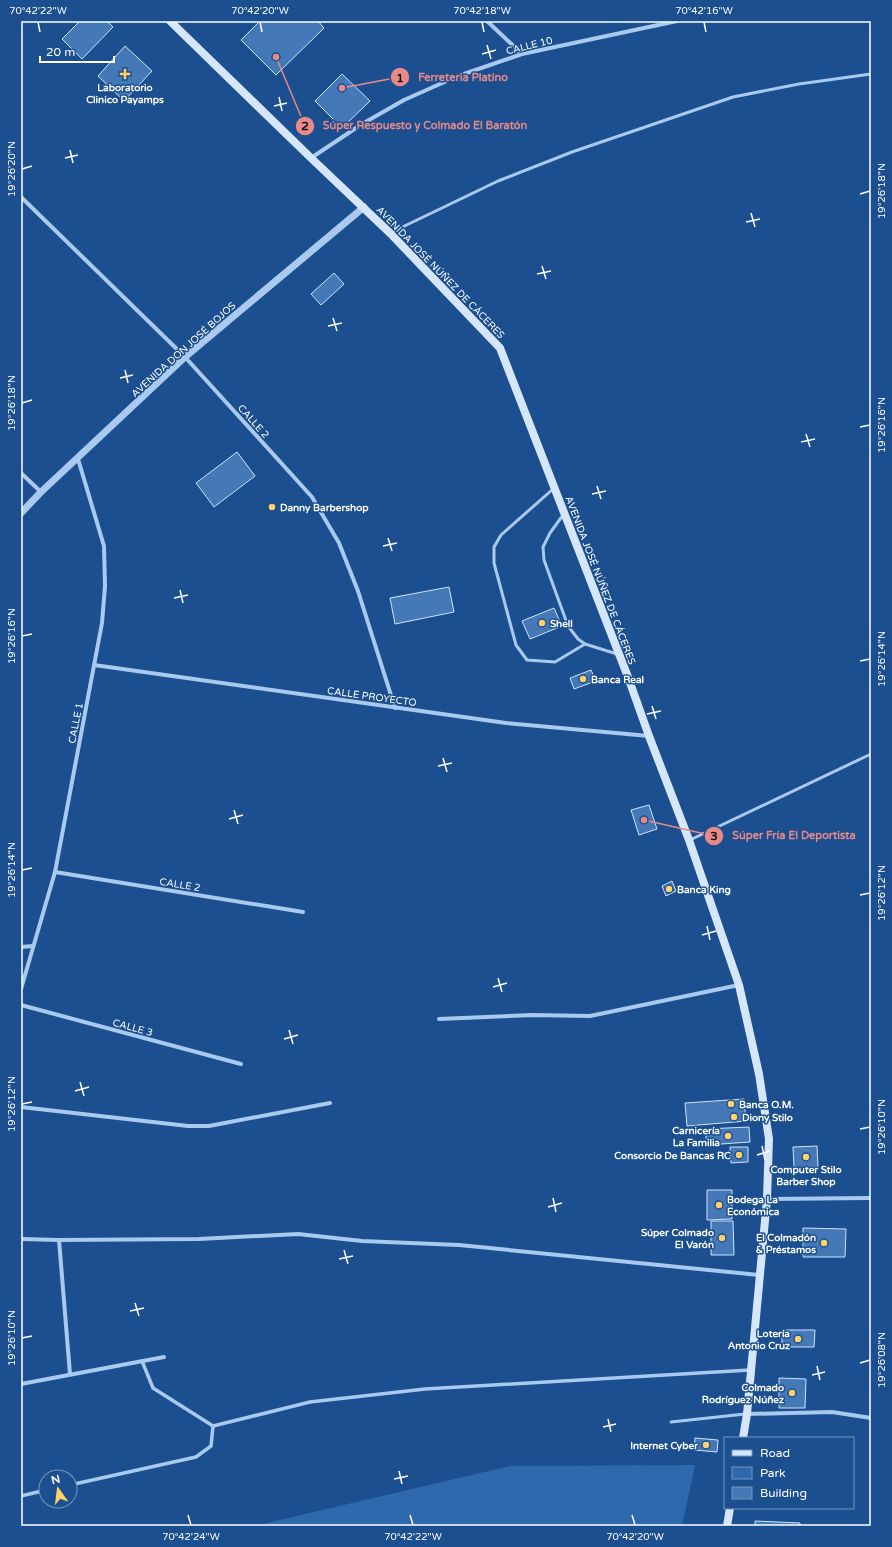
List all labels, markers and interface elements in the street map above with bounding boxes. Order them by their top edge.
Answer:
text: 70°42'22"W [9,5,67,17]
text: 70°42'20"W [231,5,289,17]
text: 70°42'18"W [453,5,511,17]
text: 70°42'16"W [675,5,733,17]
street label: CALLE 10 [505,34,554,58]
scale bar [40,38,114,64]
text: 20 m [46,45,75,59]
callout: Ferreteria Platino [390,66,516,89]
marker: Laboratorio Clinico Payamps [119,68,131,80]
text: 1 [396,71,404,85]
text: Ferreteria Platino [418,71,508,84]
place label: Laboratorio Clinico Payamps [86,82,164,106]
callout: Súper Respuesto y Colmado El Baratón [295,114,536,137]
text: 2 [301,119,309,133]
text: Súper Respuesto y Colmado El Baratón [323,119,527,133]
text: 19°26'20"N [6,141,18,197]
text: 19°26'18"N [876,163,888,219]
street label: AVENIDA JOSÉ NÚÑEZ DE CÁCERES [374,204,507,341]
street label: AVENIDA DON JOSÉ BOJOS [129,300,238,400]
text: 19°26'18"N [6,375,18,431]
text: 19°26'16"N [876,397,888,453]
street label: CALLE 2 [235,402,272,441]
street label: AVENIDA JOSÉ NÚÑEZ DE CÁCERES [562,495,638,666]
marker: Danny Barbershop [267,502,277,512]
place label: Danny Barbershop [280,502,369,514]
text: 19°26'16"N [6,608,18,664]
marker: Shell [537,618,547,628]
place label: Shell [550,618,573,630]
text: 19°26'14"N [876,631,888,687]
marker: Banca Real [578,674,588,684]
place label: Banca Real [591,674,644,686]
street label: CALLE PROYECTO [326,685,417,709]
street label: CALLE 1 [66,702,86,745]
callout: Súper Fría El Deportista [704,824,864,847]
text: 3 [710,829,718,843]
text: Súper Fría El Deportista [732,829,856,843]
text: 19°26'14"N [6,842,18,898]
text: 19°26'12"N [876,865,888,921]
street label: CALLE 2 [159,876,201,894]
marker: Banca King [664,884,674,894]
place label: Banca King [677,884,731,896]
street label: CALLE 3 [111,1017,154,1039]
text: 19°26'12"N [6,1076,18,1132]
marker: Banca O.M. [726,1099,736,1109]
place label: Banca O.M. [739,1099,794,1111]
text: 19°26'10"N [876,1099,888,1155]
marker: Diony Stilo [729,1112,739,1122]
place label: Diony Stilo [742,1112,793,1124]
place label: Carnicería La Familia [672,1125,720,1149]
marker: Carnicería La Familia [723,1131,733,1141]
place label: Consorcio De Bancas RC [614,1150,731,1162]
marker: Consorcio De Bancas RC [734,1150,744,1160]
marker: Computer Stilo Barber Shop [801,1152,811,1162]
place label: Computer Stilo Barber Shop [770,1164,842,1188]
place label: Bodega La Económica [727,1194,780,1218]
marker: Bodega La Económica [714,1200,724,1210]
place label: Súper Colmado El Varón [641,1227,714,1251]
place label: El Colmadón & Préstamos [756,1232,816,1256]
marker: Súper Colmado El Varón [717,1233,727,1243]
marker: El Colmadón & Préstamos [819,1238,829,1248]
text: 19°26'10"N [6,1310,18,1366]
place label: Lotería Antonio Cruz [728,1328,790,1352]
text: 19°26'08"N [876,1332,888,1388]
marker: Lotería Antonio Cruz [793,1334,803,1344]
place label: Colmado Rodríguez Núñez [702,1382,784,1406]
marker: Colmado Rodríguez Núñez [787,1388,797,1398]
legend [724,1437,854,1509]
place label: Internet Cyber [630,1440,698,1452]
marker: Internet Cyber [701,1440,711,1450]
text: Road [760,1446,790,1460]
text: Park [760,1466,786,1480]
north arrow [38,1469,78,1509]
text: N [50,1472,62,1487]
text: Building [760,1486,807,1500]
text: 70°42'24"W [162,1531,220,1543]
text: 70°42'22"W [384,1531,442,1543]
text: 70°42'20"W [606,1531,664,1543]

